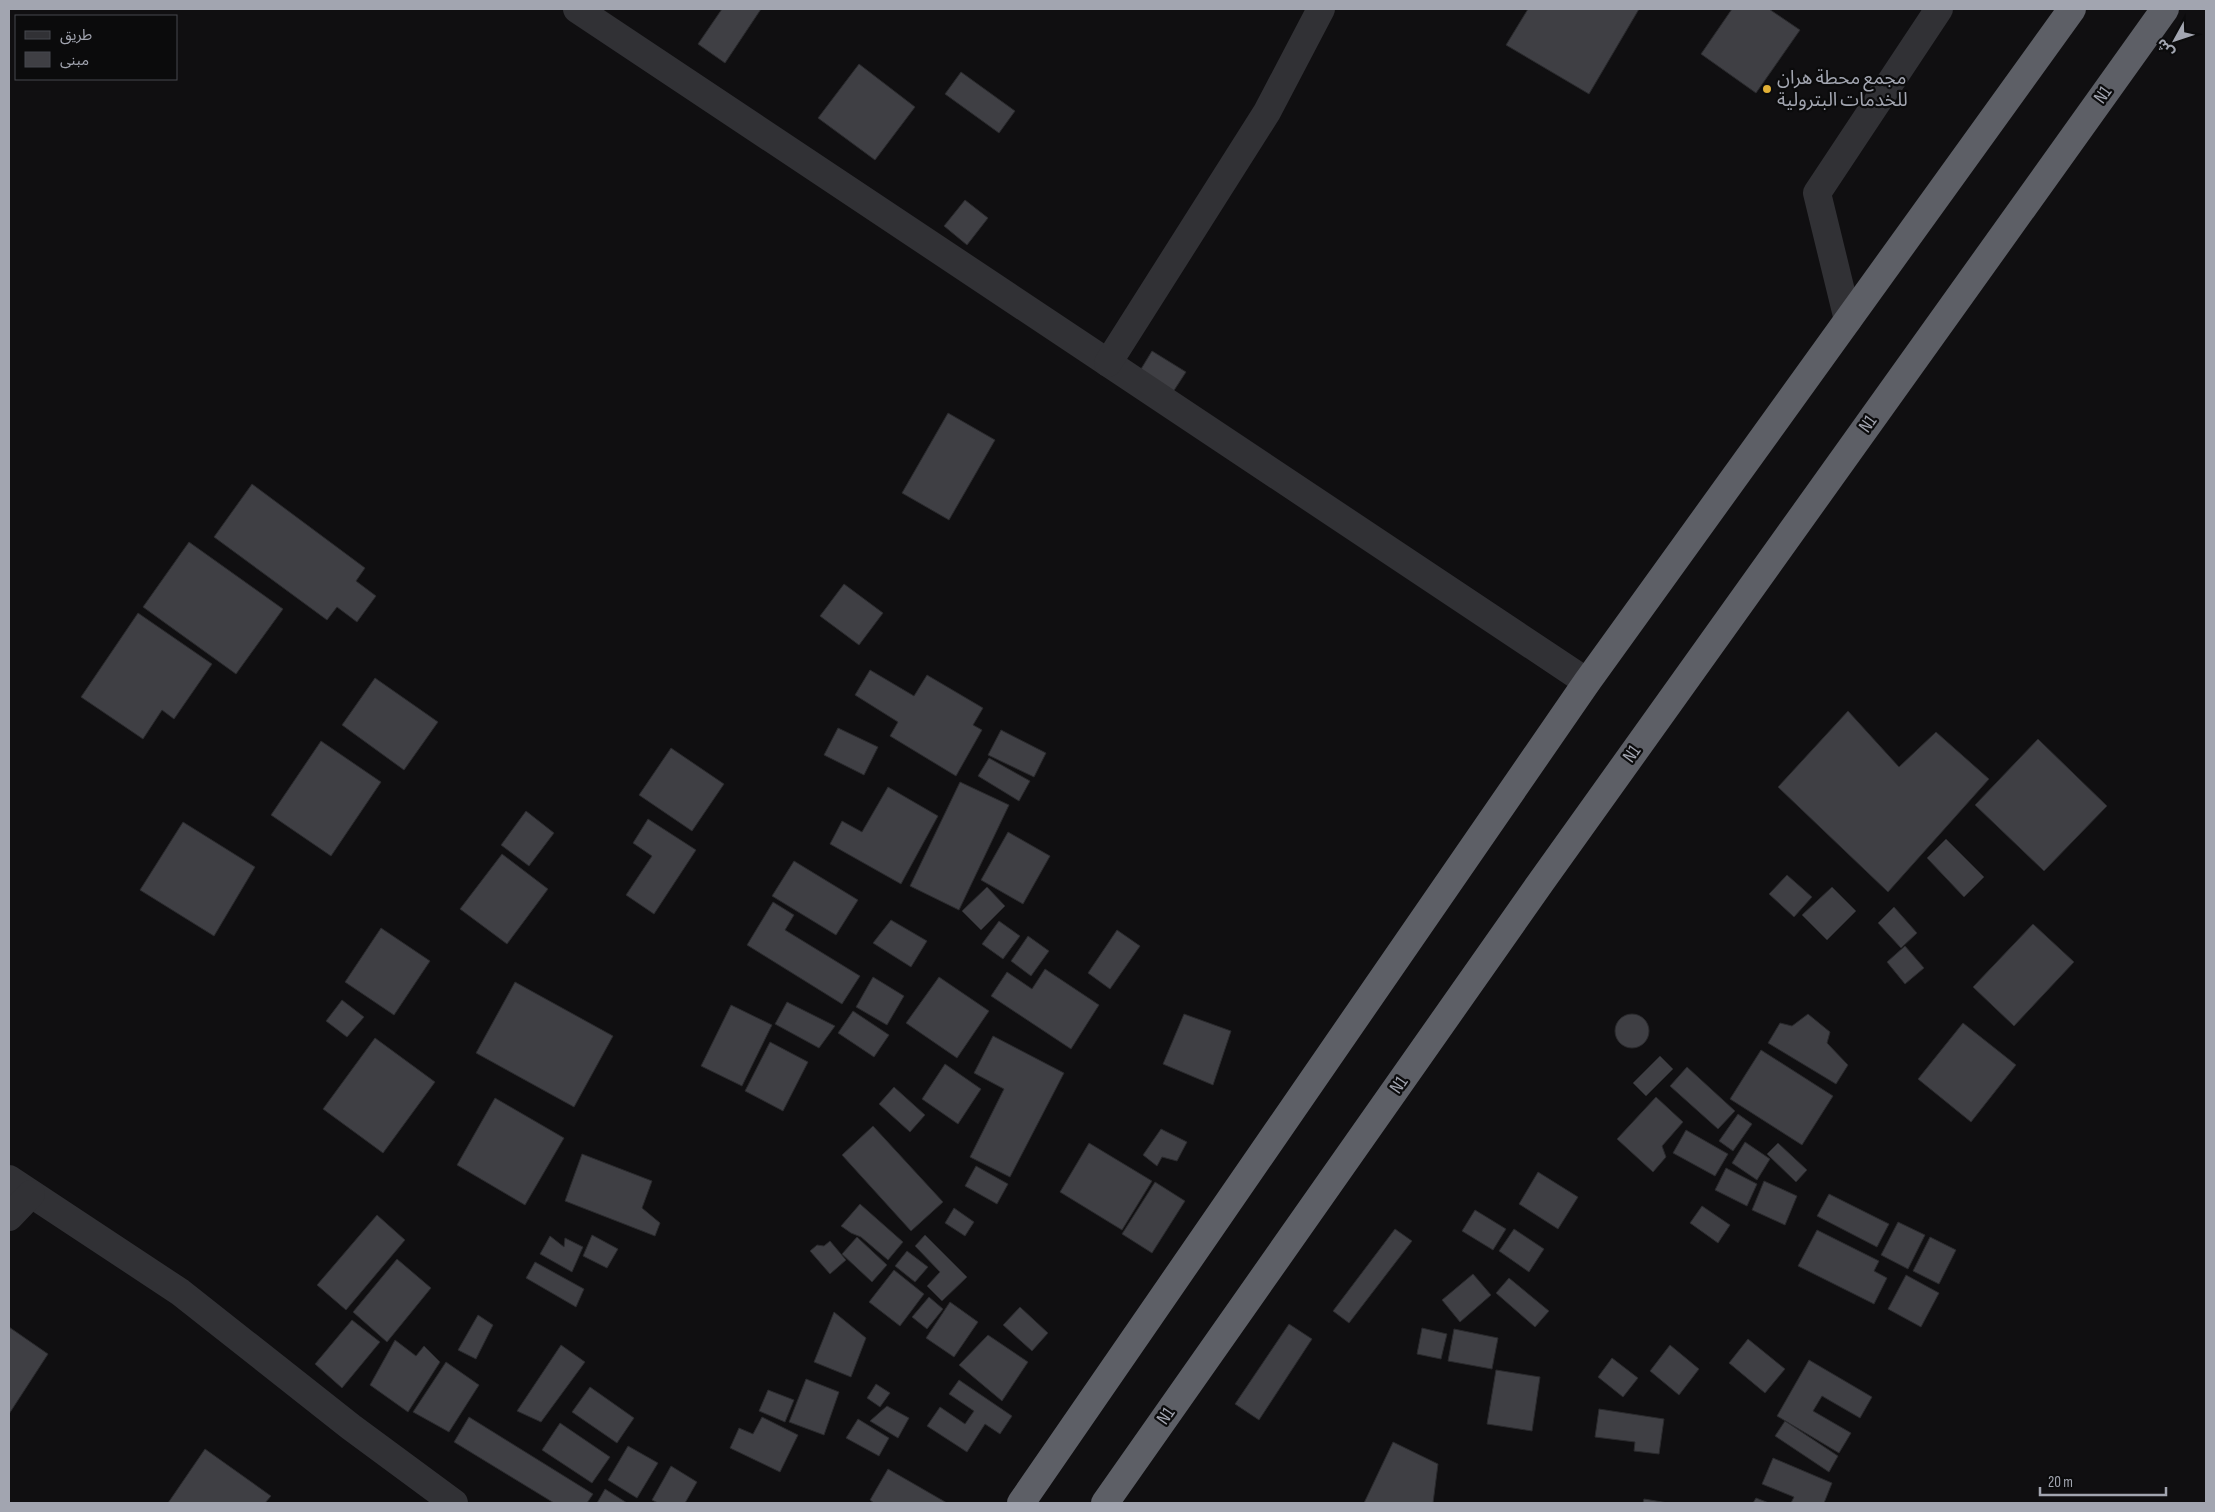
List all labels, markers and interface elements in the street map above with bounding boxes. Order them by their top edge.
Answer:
legend [15,15,178,80]
north arrow [2150,15,2200,65]
text: طريق [60,26,92,45]
text: ش [2153,35,2178,61]
text: مبنى [60,51,89,70]
place label: مجمع محطة هران للخدمات البترولية [1777,67,1908,112]
street label: N1 [2089,81,2117,108]
marker: مجمع محطة هران للخدمات البترولية [1761,83,1773,95]
street label: N1 [1854,410,1882,437]
street label: N1 [1618,740,1646,767]
street label: N1 [1385,1071,1413,1098]
street label: N1 [1152,1402,1180,1429]
scale bar [2040,1464,2166,1496]
text: 20 m [2048,1473,2073,1492]

